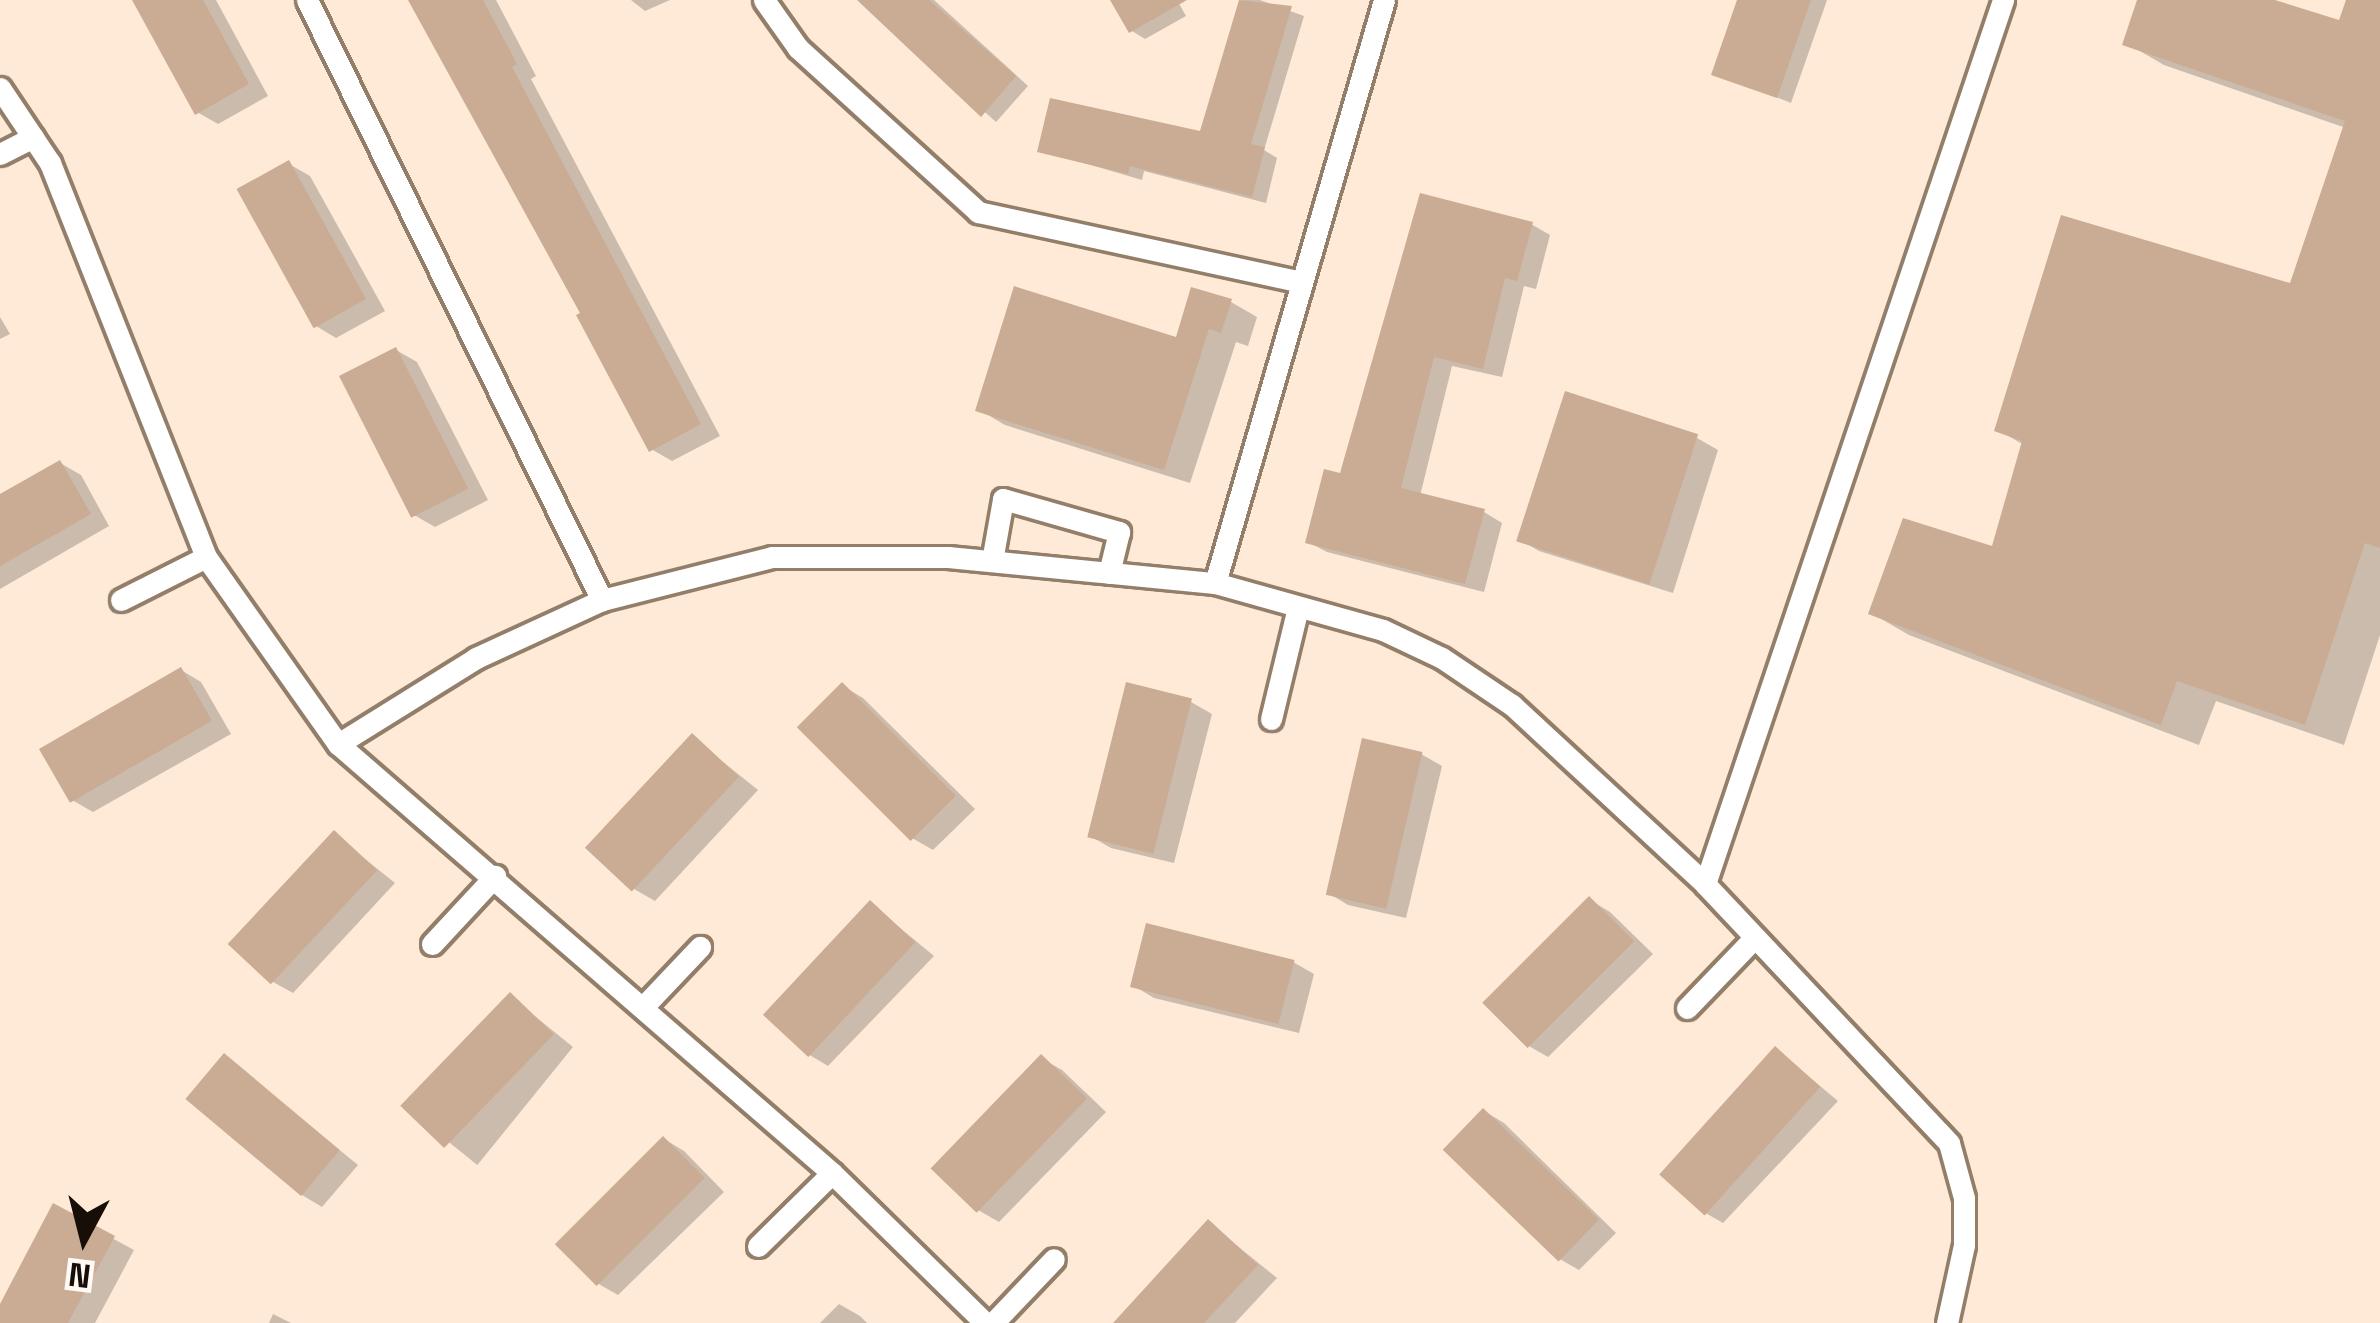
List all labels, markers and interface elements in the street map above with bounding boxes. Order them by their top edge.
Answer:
north arrow [24,1179,144,1299]
text: N [66,1253,93,1297]

